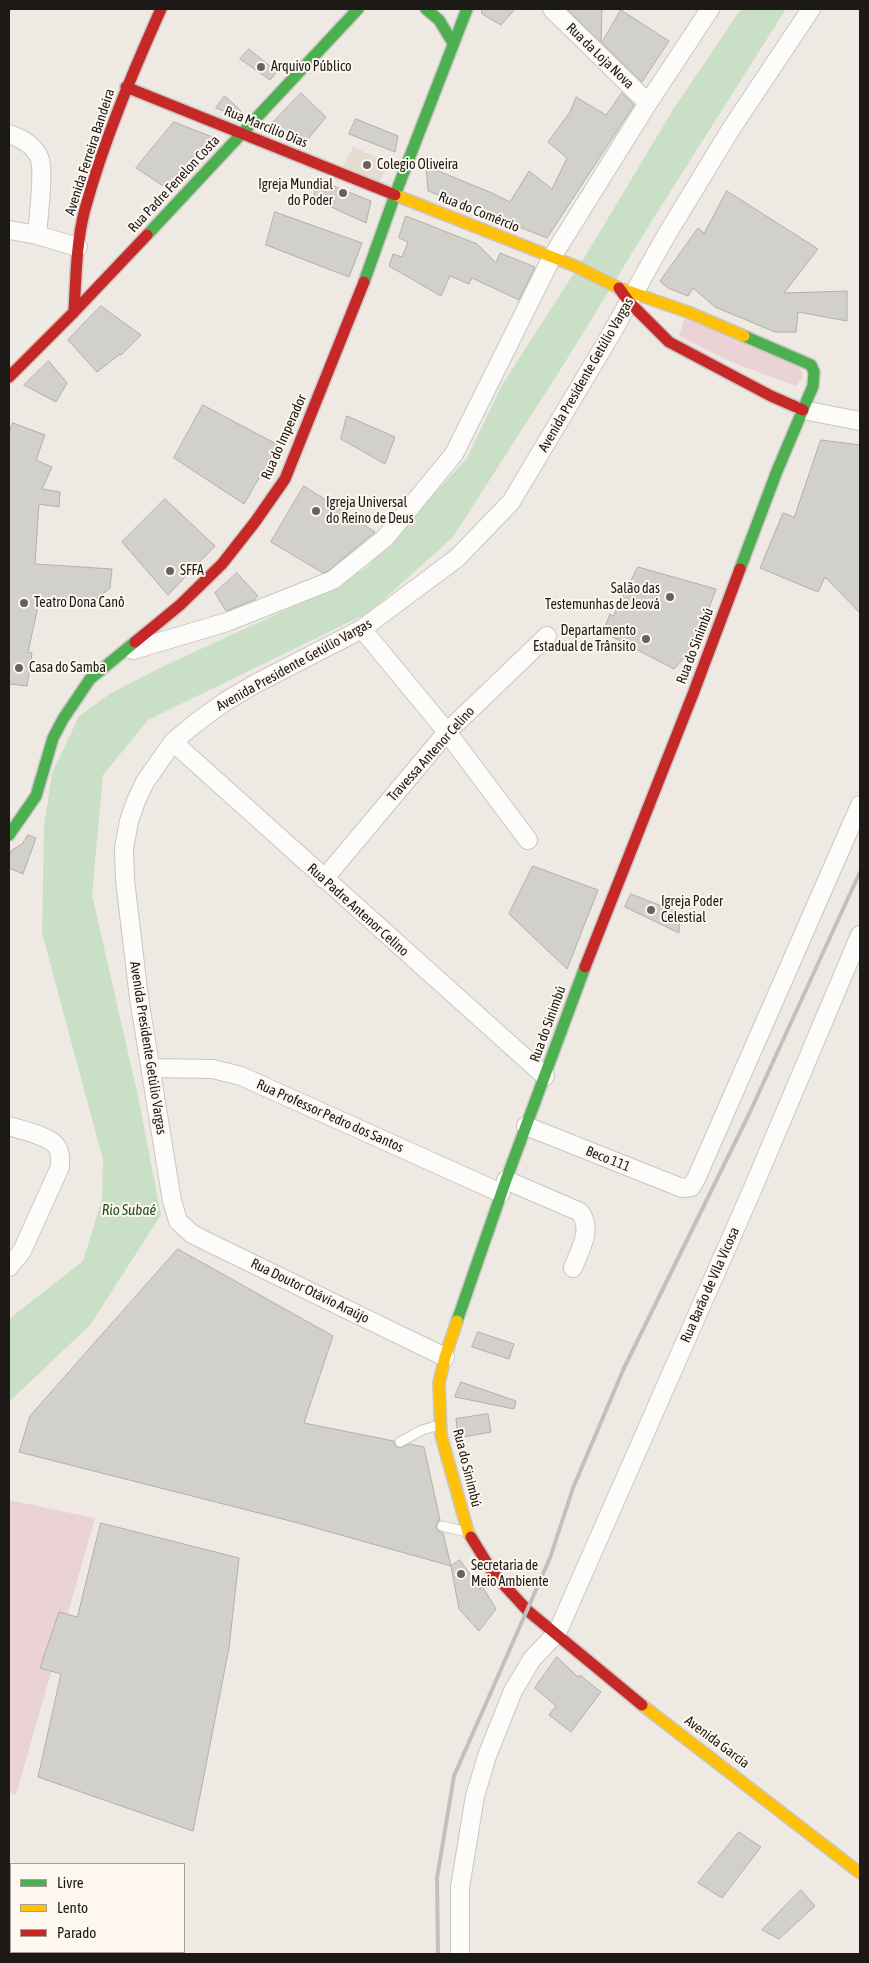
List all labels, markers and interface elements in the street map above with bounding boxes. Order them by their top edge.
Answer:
street label: Rua da Loja Nova [563,19,637,93]
place label: Arquivo Público [271,59,352,75]
marker: Arquivo Público [255,61,267,73]
street label: Avenida Ferreira Bandeira [62,87,118,217]
street label: Rua Marcílio Dias [222,103,310,151]
street label: Rua Padre Fenelon Costa [125,132,223,236]
place label: Colegio Oliveira [377,157,458,173]
marker: Colegio Oliveira [361,159,373,171]
place label: Igreja Mundial do Poder [258,177,333,210]
marker: Igreja Mundial do Poder [337,187,349,199]
street label: Rua do Comércio [436,188,522,236]
street label: Avenida Presidente Getúlio Vargas [535,295,637,455]
street label: Rua do Imperador [258,392,310,482]
place label: Igreja Universal do Reino de Deus [326,495,414,528]
marker: Igreja Universal do Reino de Deus [310,505,322,517]
place label: SFFA [180,563,204,579]
marker: SFFA [164,565,176,577]
place label: Salão das Testemunhas de Jeová [545,581,660,614]
marker: Salão das Testemunhas de Jeová [664,591,676,603]
place label: Teatro Dona Canô [34,595,125,611]
marker: Teatro Dona Canô [18,597,30,609]
street label: Rua do Sinimbú [673,606,717,686]
street label: Avenida Presidente Getúlio Vargas [213,615,375,715]
place label: Departamento Estadual de Trânsito [533,623,636,656]
marker: Departamento Estadual de Trânsito [640,633,652,645]
place label: Casa do Samba [29,660,106,676]
marker: Casa do Samba [13,662,25,674]
street label: Travessa Antenor Celino [384,703,478,805]
street label: Rua Padre Antenor Celino [304,860,412,960]
place label: Igreja Poder Celestial [661,894,723,926]
marker: Igreja Poder Celestial [645,904,657,916]
street label: Avenida Presidente Getúlio Vargas [126,960,170,1136]
street label: Rua do Sinimbú [526,984,570,1064]
street label: Rua Professor Pedro dos Santos [254,1076,406,1156]
street label: Beco 111 [583,1143,633,1175]
water label: Rio Subaé [102,1201,156,1219]
street label: Rua Barão de Vila Vicosa [677,1225,743,1345]
street label: Rua Doutor Otávio Araújo [248,1255,372,1327]
street label: Rua do Sinimbú [449,1427,485,1509]
place label: Secretaria de Meio Ambiente [471,1558,549,1590]
marker: Secretaria de Meio Ambiente [455,1568,467,1580]
street label: Avenida Garcia [681,1712,753,1772]
legend [10,1863,185,1953]
text: Livre [57,1874,84,1891]
text: Lento [57,1899,88,1916]
text: Parado [57,1924,96,1941]

